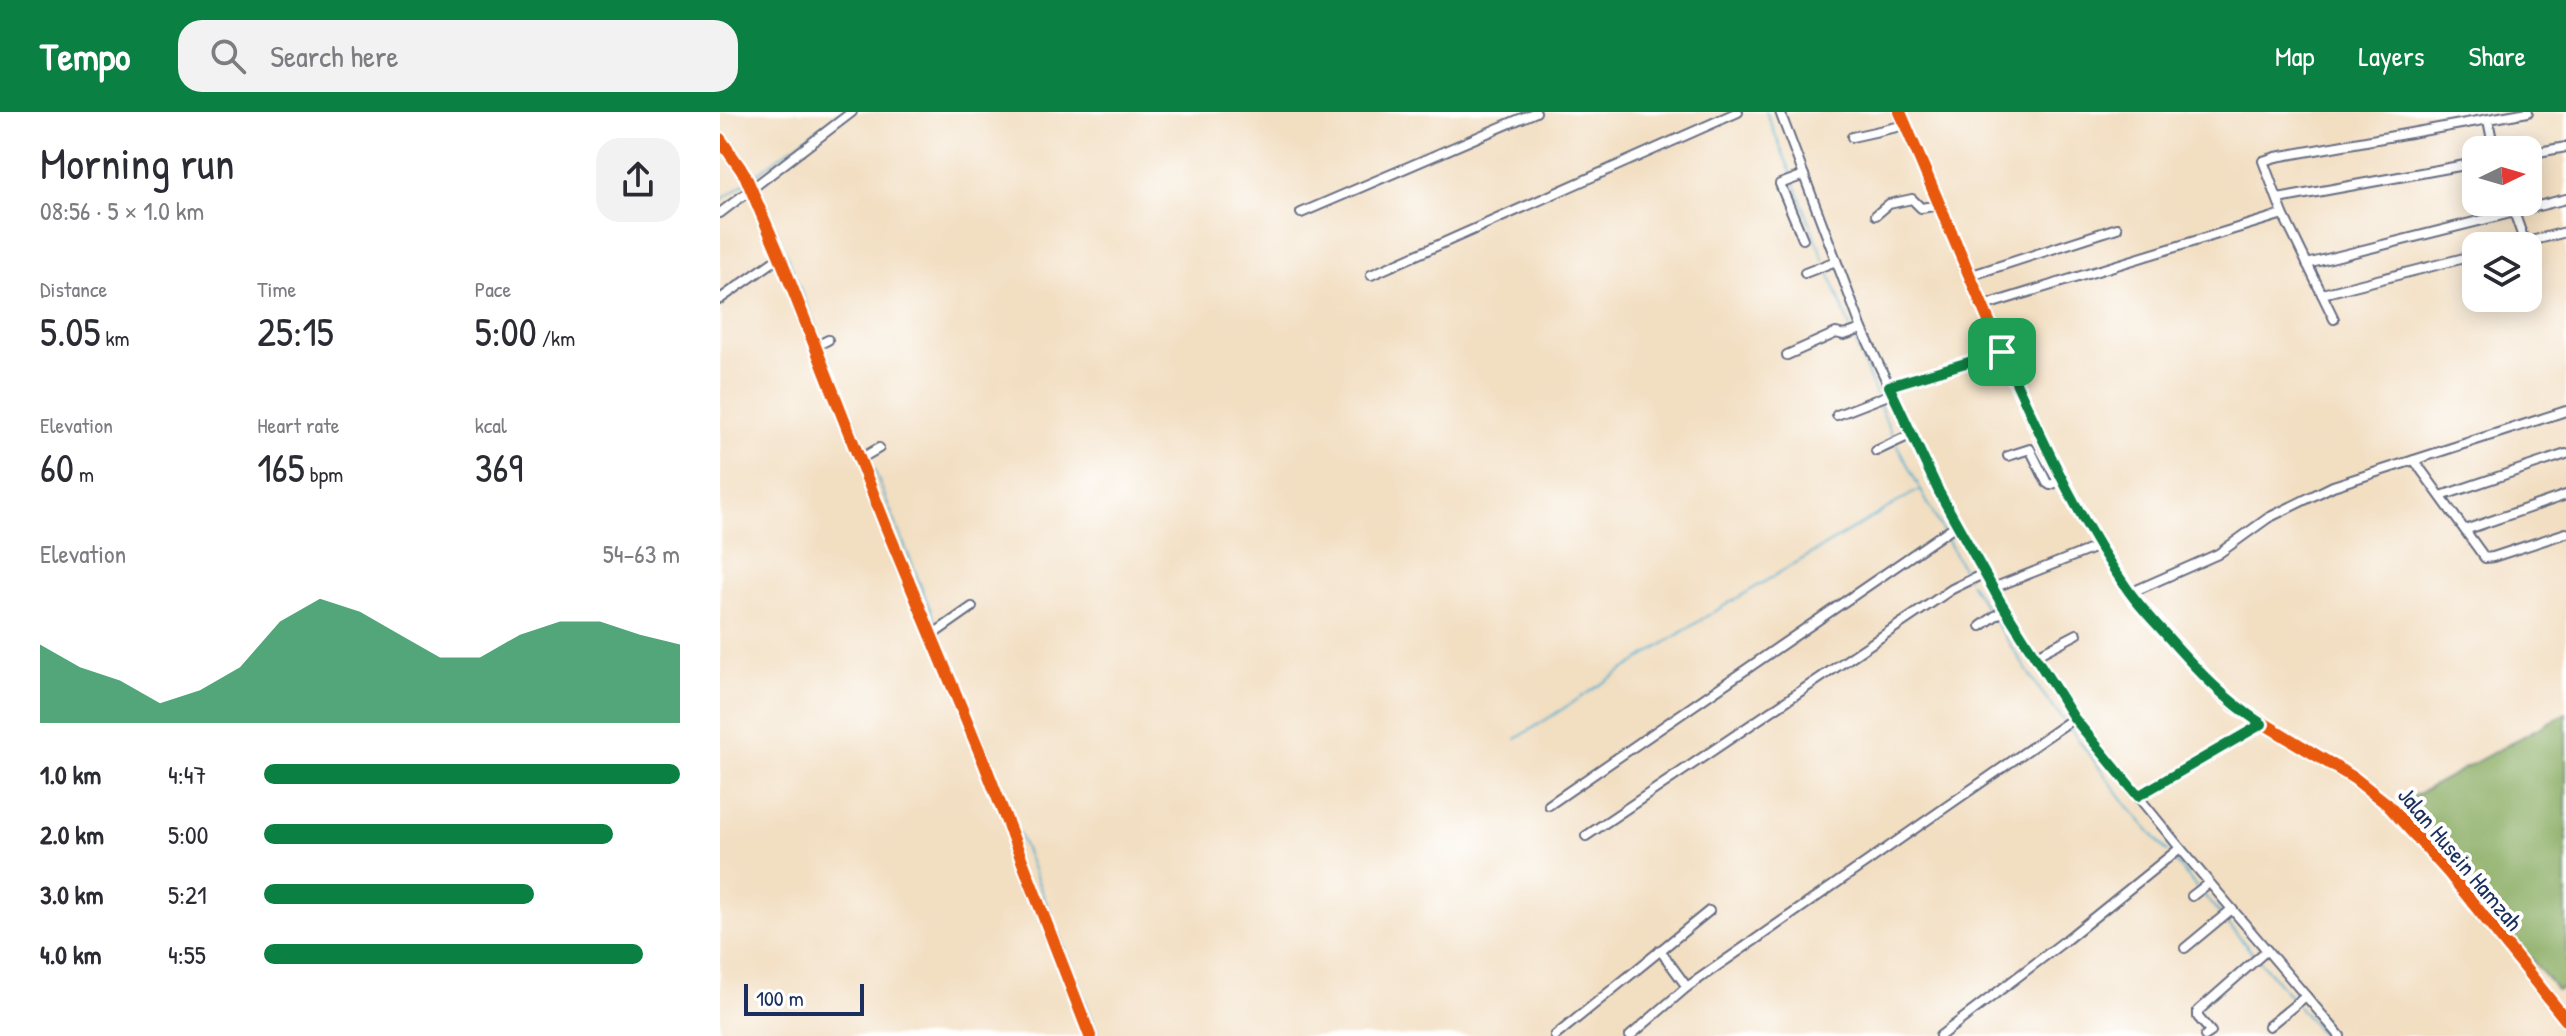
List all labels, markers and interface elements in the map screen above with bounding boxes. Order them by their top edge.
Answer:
search box [178,20,738,92]
text: Tempo [40,30,130,82]
icon: search [206,34,250,78]
text: Search here [270,36,399,76]
text: Map [2275,37,2315,75]
text: Layers [2359,37,2424,75]
text: Share [2468,37,2526,75]
text: Morning run [40,133,235,193]
north arrow [2462,136,2542,216]
map controls [2462,136,2542,312]
button: share [596,138,680,222]
text: 08:56 · 5 × 1.0 km [40,193,204,228]
button: layers [2462,232,2542,312]
text: Distance [40,274,107,304]
text: Time [257,274,296,304]
text: Pace [475,274,511,304]
text: 5.05 [40,304,100,358]
text: 25:15 [257,304,334,358]
text: 5:00 [475,304,537,358]
pin [1968,318,2036,386]
text: km [100,323,129,353]
text: /km [537,323,575,353]
icon: arrive [1980,330,2024,374]
text: Elevation [40,410,113,440]
text: Heart rate [257,410,340,440]
text: kcal [475,410,507,440]
text: 60 [40,440,74,494]
text: 165 [257,440,305,494]
text: 369 [475,440,523,494]
text: m [74,459,94,489]
text: bpm [305,459,343,489]
text: Elevation [40,536,126,571]
text: 54–63 m [603,536,680,571]
text: 1.0 km [40,757,101,792]
text: 4:47 [168,757,206,792]
street label: Jalan Husein Hamzah [2391,780,2530,937]
text: 2.0 km [40,817,104,852]
text: 5:00 [168,817,208,852]
text: 3.0 km [40,877,103,912]
text: 5:21 [168,877,207,912]
text: 4.0 km [40,937,101,972]
text: 4:55 [168,937,206,972]
scale bar [744,980,864,1016]
text: 100 m [756,983,804,1013]

